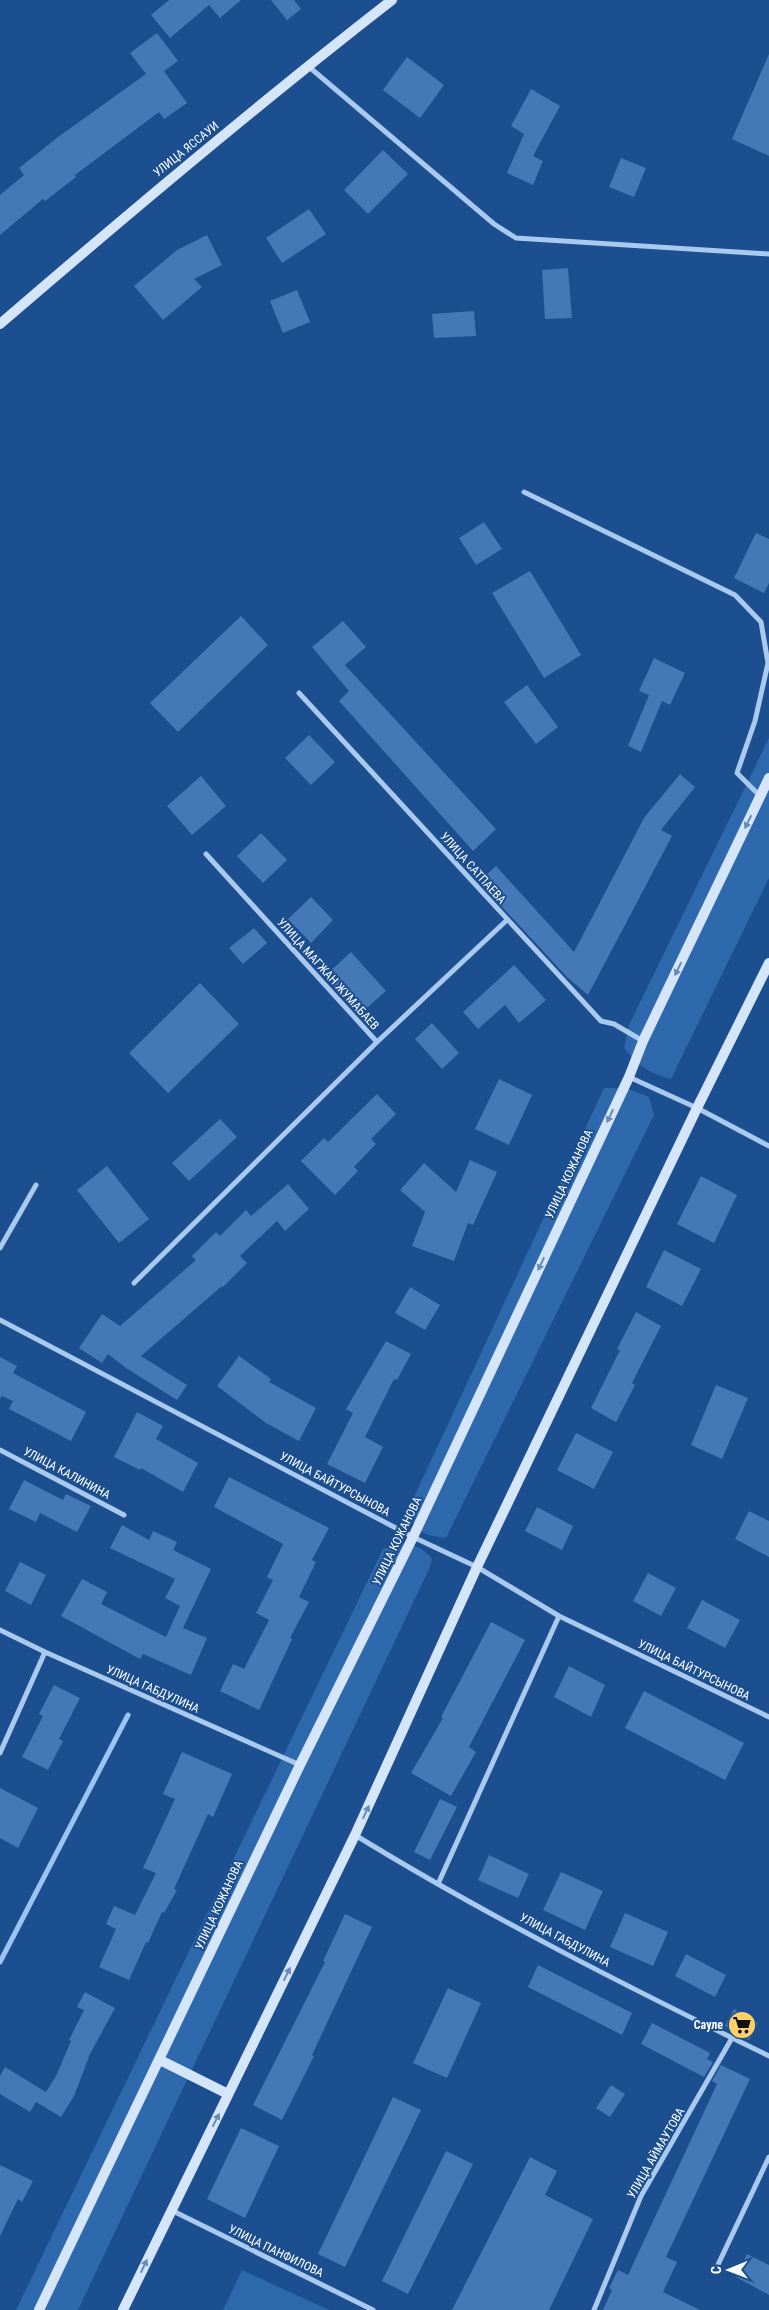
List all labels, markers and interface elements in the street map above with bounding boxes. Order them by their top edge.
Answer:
street label: УЛИЦА ЯССАУИ [151,118,221,180]
one-way arrow [744,815,752,829]
street label: УЛИЦА САТПАЕВА [437,829,509,907]
street label: УЛИЦА МАГЖАН ЖУМАБАЕВ [274,915,382,1033]
one-way arrow [674,962,682,976]
one-way arrow [606,1109,614,1123]
street label: УЛИЦА КОЖАНОВА [542,1127,596,1221]
one-way arrow [537,1256,546,1271]
street label: УЛИЦА КАЛИНИНА [21,1444,113,1502]
street label: УЛИЦА БАЙТУРСЫНОВА [277,1448,393,1519]
street label: УЛИЦА КОЖАНОВА [370,1494,425,1588]
street label: УЛИЦА БАЙТУРСЫНОВА [636,1636,753,1703]
street label: УЛИЦА ГАБДУЛИНА [104,1662,202,1716]
one-way arrow [362,1805,370,1819]
street label: УЛИЦА КОЖАНОВА [192,1858,246,1952]
street label: УЛИЦА ГАБДУЛИНА [517,1910,613,1970]
one-way arrow [283,1967,291,1981]
supermarket icon: Сауле [727,2010,757,2040]
place label: Сауле [694,2018,723,2032]
street label: УЛИЦА АЙМАУТОВА [623,2105,688,2201]
one-way arrow [212,2113,220,2127]
street label: УЛИЦА ПАНФИЛОВА [226,2222,326,2280]
north arrow [704,2245,754,2295]
one-way arrow [140,2259,148,2273]
text: С [708,2266,724,2274]

